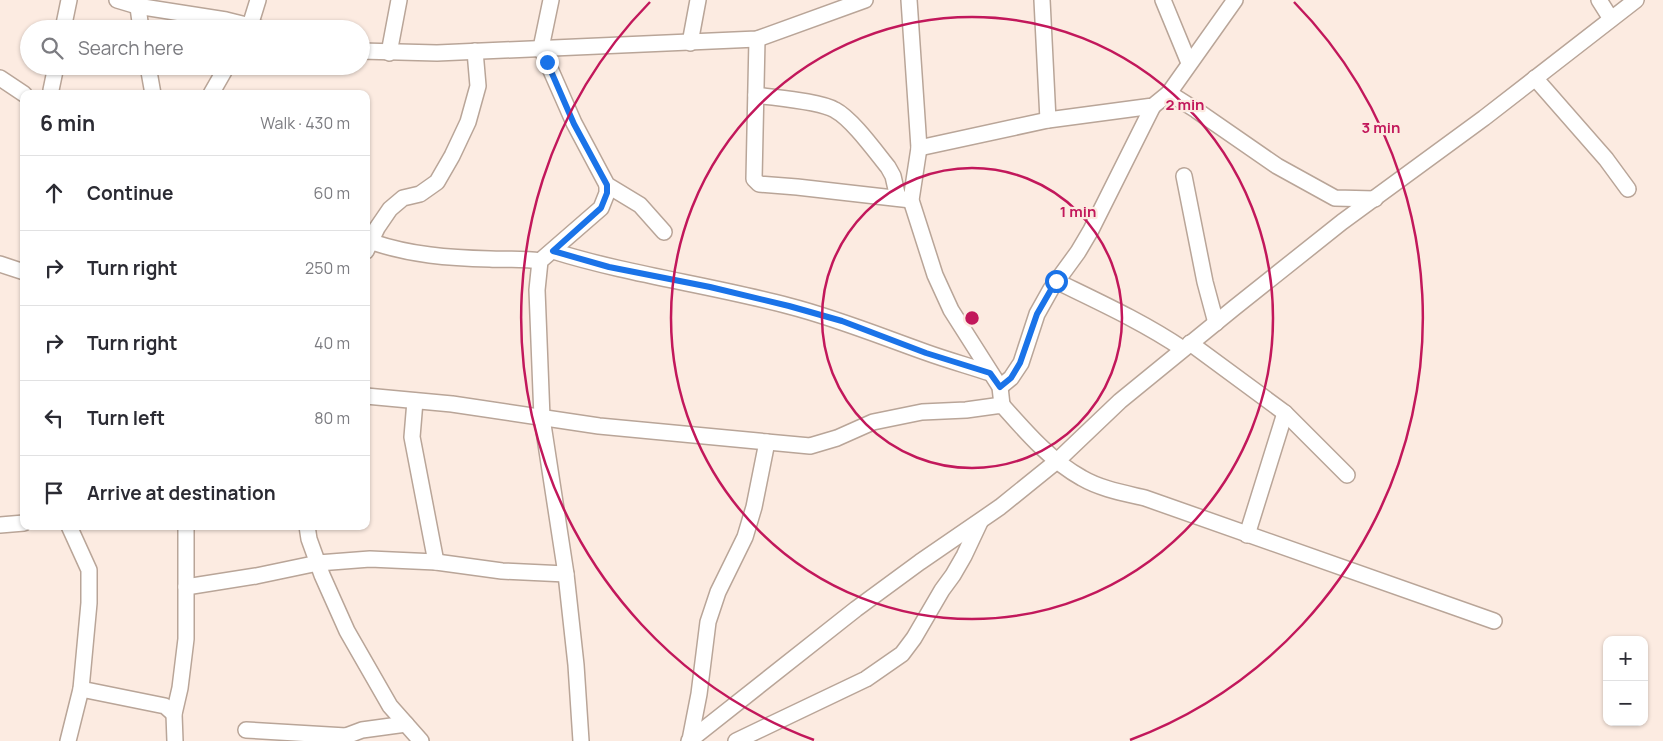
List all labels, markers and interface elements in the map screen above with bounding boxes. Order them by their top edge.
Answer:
search box [20,20,370,75]
icon: search [38,34,66,62]
text: Search here [78,35,184,61]
route end [536,51,559,74]
text: 2 min [1165,94,1205,115]
text: 6 min [40,109,95,137]
text: Walk · 430 m [260,112,350,134]
text: 3 min [1362,117,1400,138]
icon: ahead [40,179,68,207]
text: Continue [87,180,173,206]
text: 60 m [314,182,350,204]
text: 1 min [1060,201,1096,222]
icon: right [40,254,68,282]
text: Turn right [87,255,177,281]
text: 250 m [305,257,350,279]
route start [1045,270,1068,293]
centre of rings [963,309,981,327]
icon: right [40,329,68,357]
text: Turn right [87,330,177,356]
text: 40 m [314,332,350,354]
icon: left [40,404,68,432]
text: Turn left [87,405,165,431]
text: 80 m [314,407,350,429]
icon: arrive [40,479,68,507]
text: Arrive at destination [87,480,276,506]
map controls [1603,636,1648,726]
button: + [1603,636,1648,681]
button: − [1603,681,1648,726]

